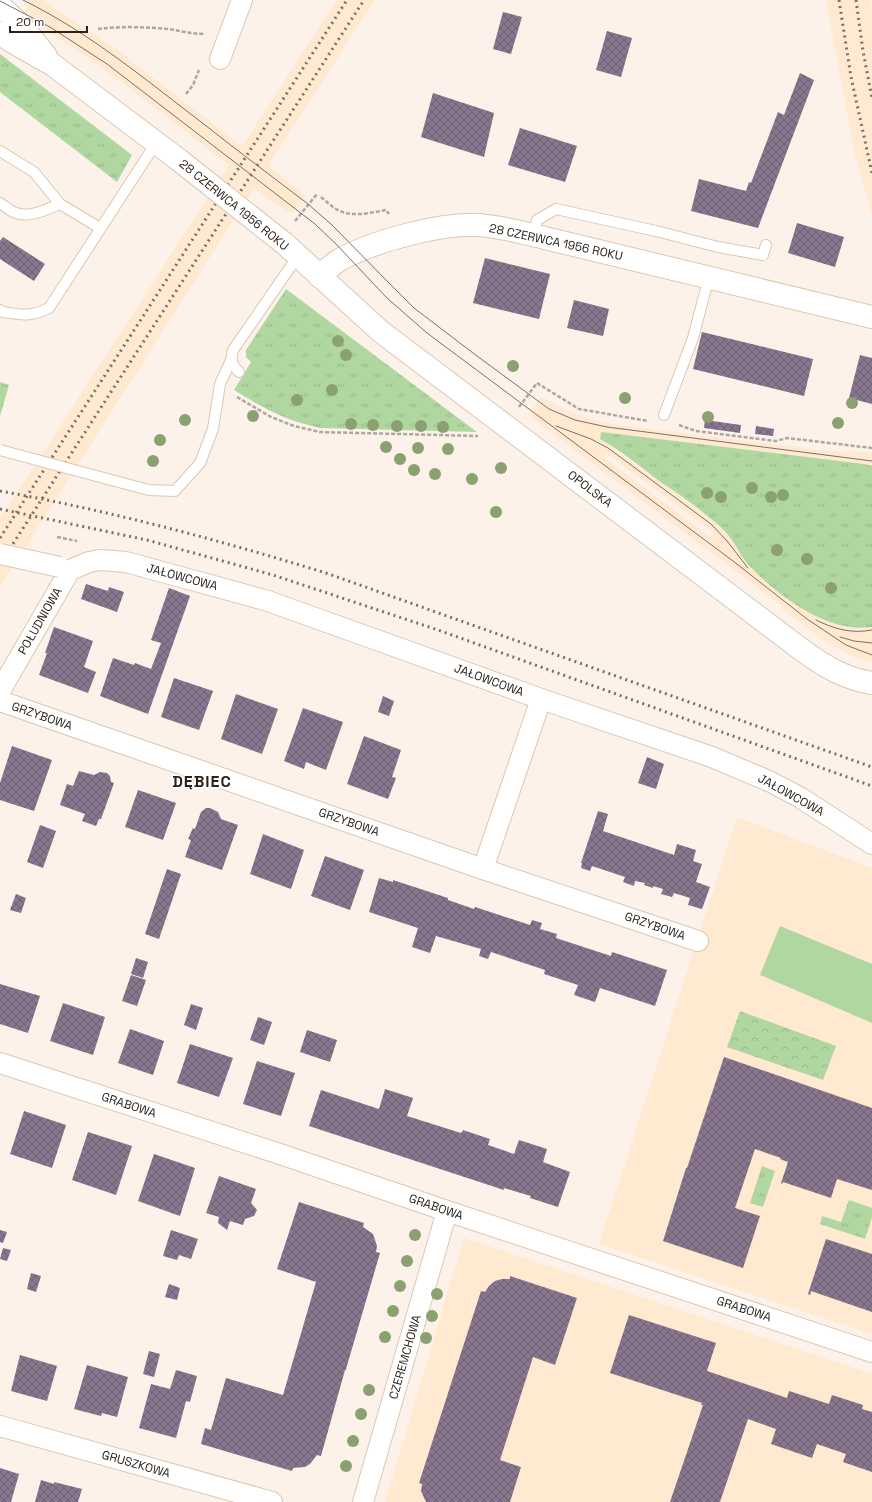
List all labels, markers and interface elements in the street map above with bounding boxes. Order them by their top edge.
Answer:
scale bar [10,8,87,34]
text: 20 m [16,14,44,30]
street label: 28 CZERWCA 1956 ROKU [176,156,292,254]
street label: 28 CZERWCA 1956 ROKU [488,220,624,264]
street label: OPOLSKA [564,467,616,511]
street label: JAŁOWCOWA [145,560,220,594]
street label: POŁUDNIOWA [14,584,66,657]
street label: JAŁOWCOWA [452,660,526,700]
street label: GRZYBOWA [9,698,75,734]
street label: JAŁOWCOWA [755,770,827,820]
district label: DĘBIEC [172,771,232,792]
street label: GRZYBOWA [316,804,382,840]
street label: GRZYBOWA [622,908,688,944]
street label: GRABOWA [100,1089,159,1121]
street label: GRABOWA [407,1190,466,1224]
street label: GRABOWA [715,1293,774,1325]
street label: CZEREMCHOWA [385,1312,425,1401]
street label: GRUSZKOWA [100,1447,172,1482]

